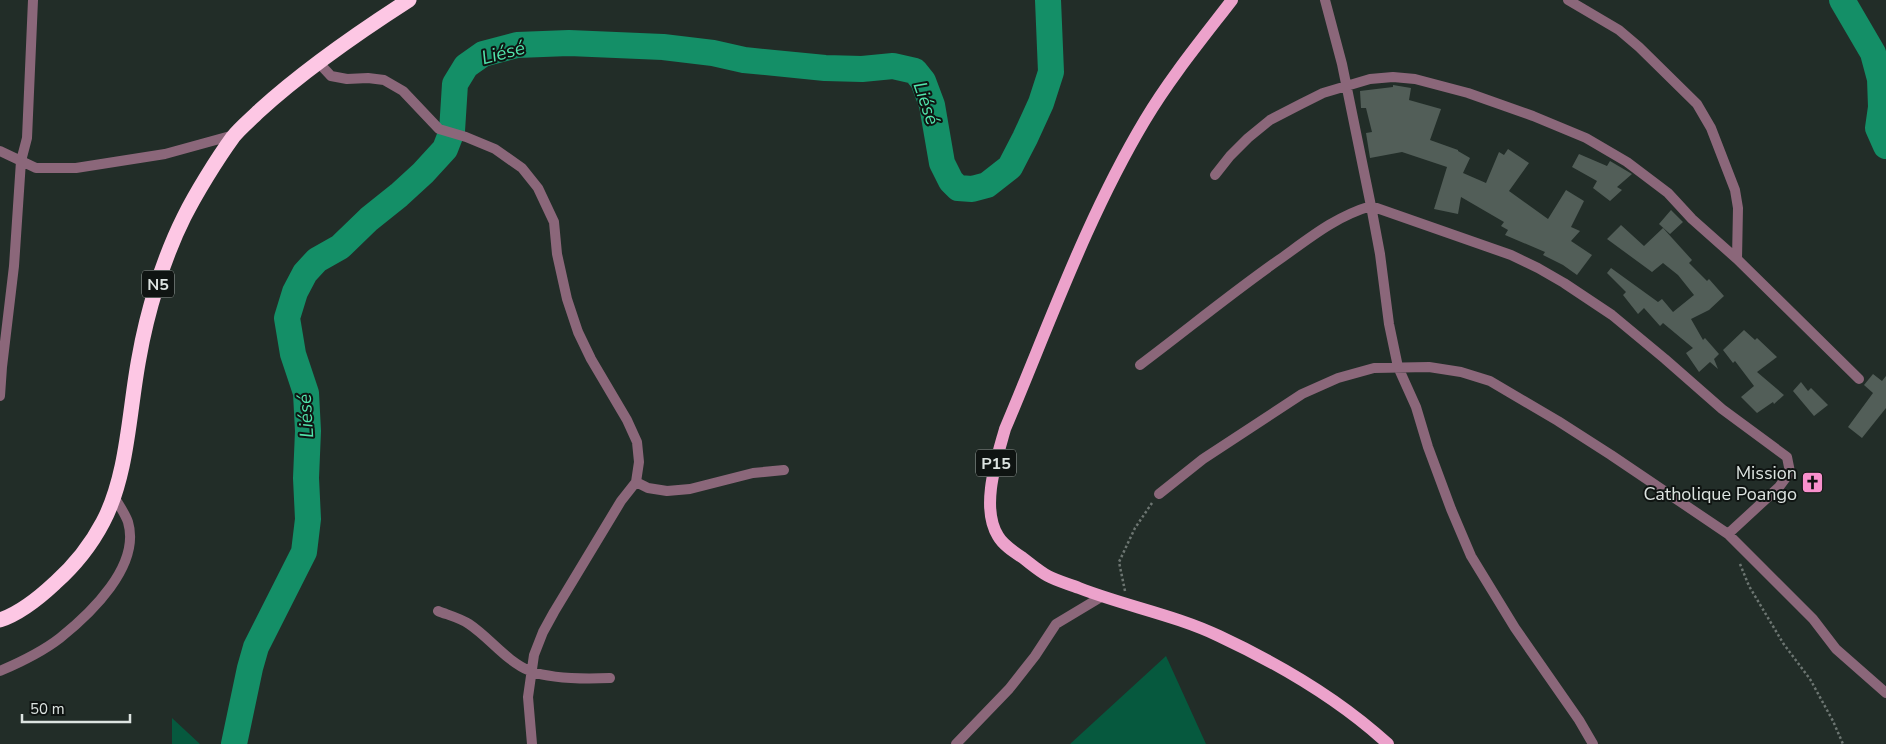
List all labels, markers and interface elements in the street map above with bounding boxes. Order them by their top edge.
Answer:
water label: Liésé [479,35,528,71]
water label: Liésé [907,78,946,128]
road number: N5 [142,270,174,298]
water label: Liésé [292,393,320,439]
road number: P15 [976,449,1016,476]
place label: Mission Catholique Poango [1643,461,1797,506]
church icon: Mission Catholique Poango [1801,471,1825,495]
scale bar [22,692,130,724]
text: 50 m [30,699,65,719]

